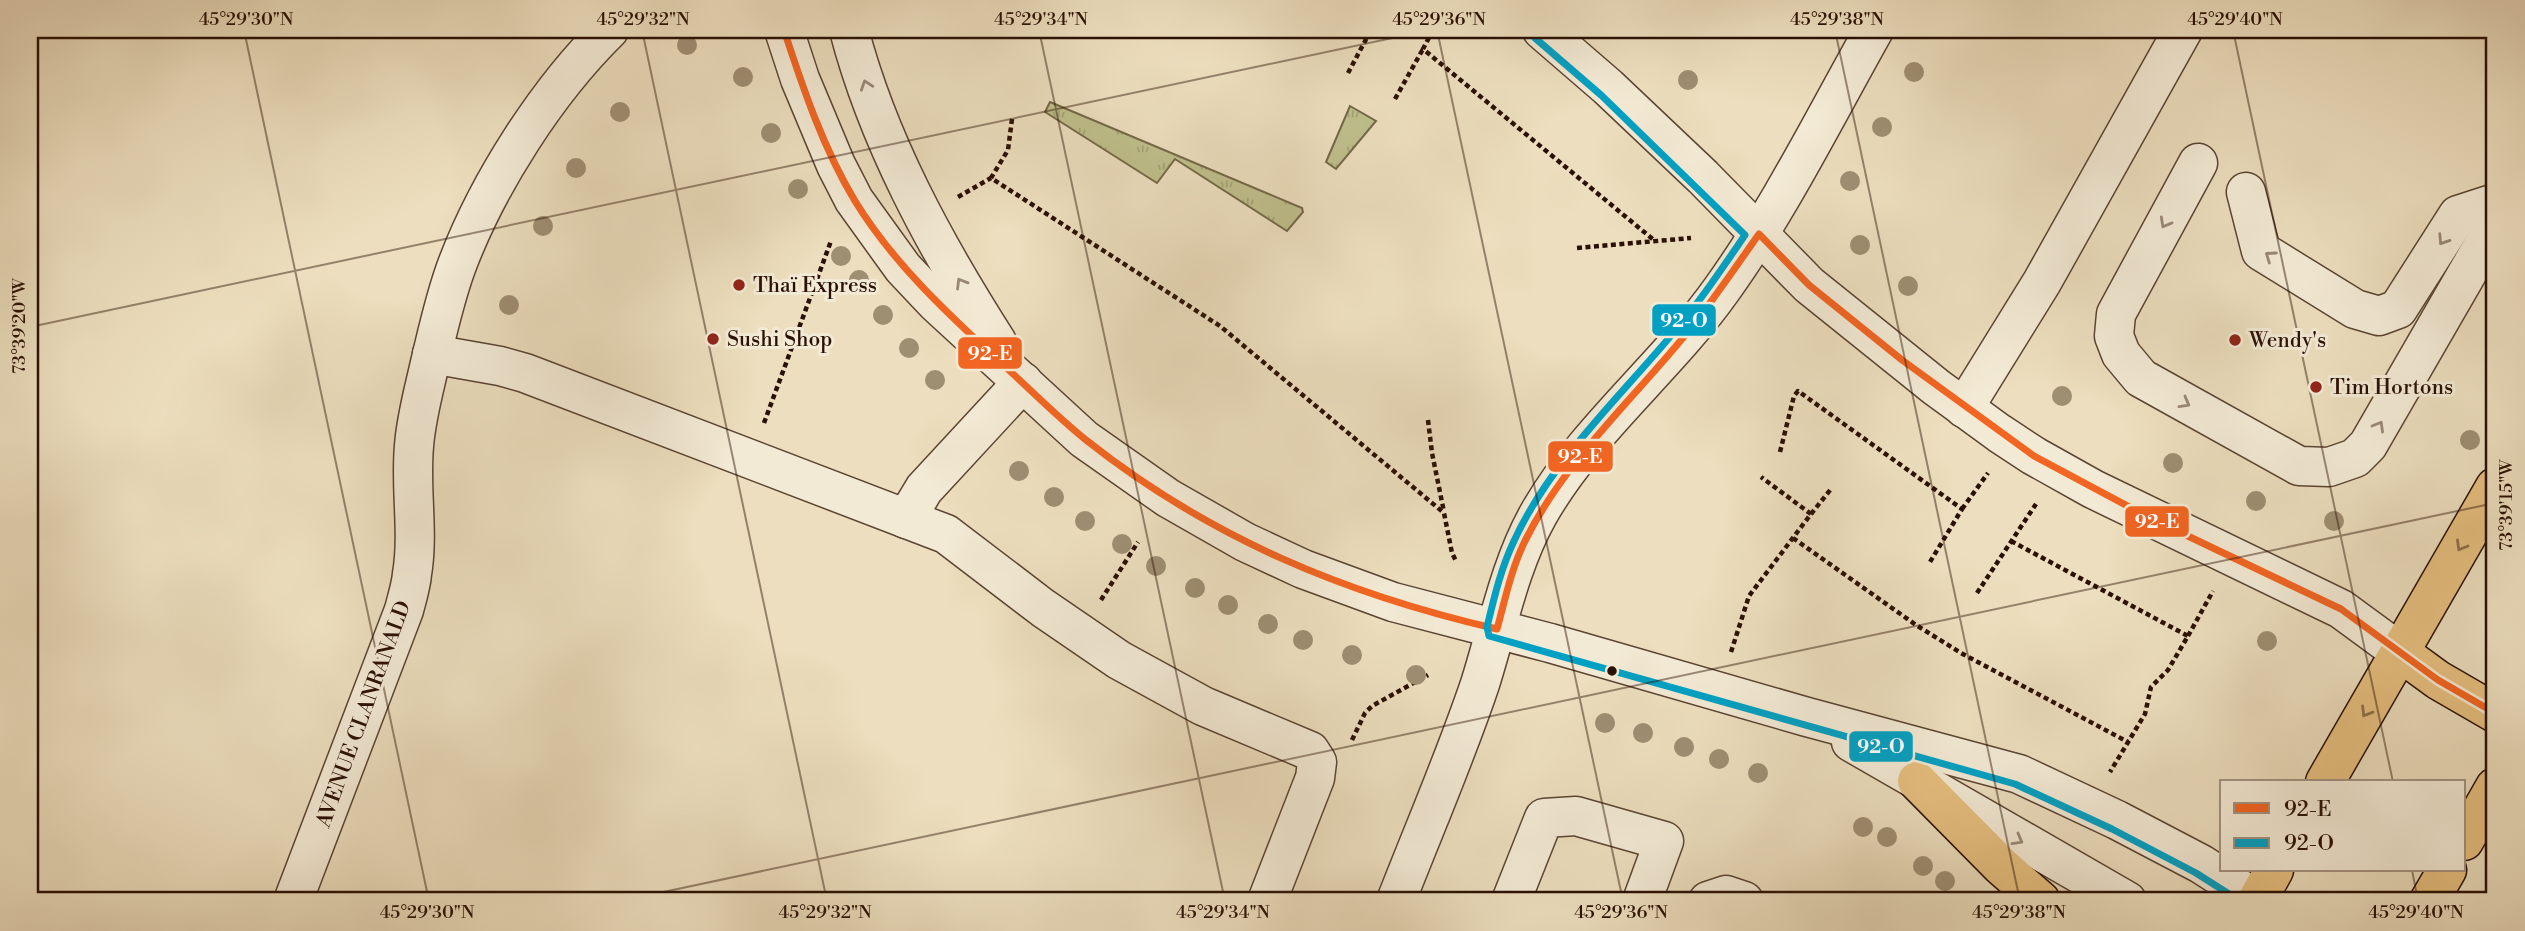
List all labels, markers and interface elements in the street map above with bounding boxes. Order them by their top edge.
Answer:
text: 45°29'30"N [199,8,294,31]
text: 45°29'32"N [596,8,690,31]
text: 45°29'34"N [994,8,1088,31]
text: 45°29'36"N [1392,8,1486,31]
text: 45°29'38"N [1790,8,1885,31]
text: 45°29'40"N [2187,8,2283,31]
one-way arrow [860,79,874,91]
one-way arrow [2160,216,2174,228]
one-way arrow [2438,233,2451,246]
one-way arrow [2266,252,2278,264]
place label: Thaï Express [753,273,877,299]
text: 73°39'20"W [8,277,31,374]
marker: Thaï Express [731,277,747,293]
one-way arrow [956,277,969,290]
line badge: 92-O [1651,303,1717,337]
text: 92-O [1660,309,1708,333]
place label: Sushi Shop [727,327,833,353]
place label: Wendy's [2248,328,2326,354]
marker: Sushi Shop [705,331,721,347]
marker: Wendy's [2227,332,2243,348]
line badge: 92-E [957,336,1023,370]
text: 92-E [968,342,1012,366]
place label: Tim Hortons [2330,375,2453,401]
marker: Tim Hortons [2308,379,2324,395]
one-way arrow [2178,395,2191,408]
one-way arrow [2371,421,2384,434]
line badge: 92-E [1547,440,1614,473]
text: 92-E [1558,445,1602,469]
text: 73°39'15"W [2495,459,2518,551]
line badge: 92-E [2124,505,2190,538]
text: 92-E [2135,510,2179,534]
one-way arrow [2456,539,2469,552]
street label: AVENUE CLANRANALD [310,597,417,832]
unlabelled marker [1605,664,1619,678]
one-way arrow [2362,704,2375,717]
line badge: 92-O [1848,730,1914,763]
text: 92-O [1857,735,1905,759]
legend [2220,780,2466,872]
text: 92-E [2284,797,2332,823]
text: 92-O [2284,831,2334,857]
one-way arrow [2011,832,2024,845]
text: 45°29'30"N [380,901,475,924]
text: 45°29'32"N [778,901,872,924]
text: 45°29'34"N [1176,901,1270,924]
text: 45°29'36"N [1574,901,1668,924]
text: 45°29'38"N [1972,901,2067,924]
text: 45°29'40"N [2368,901,2464,924]

